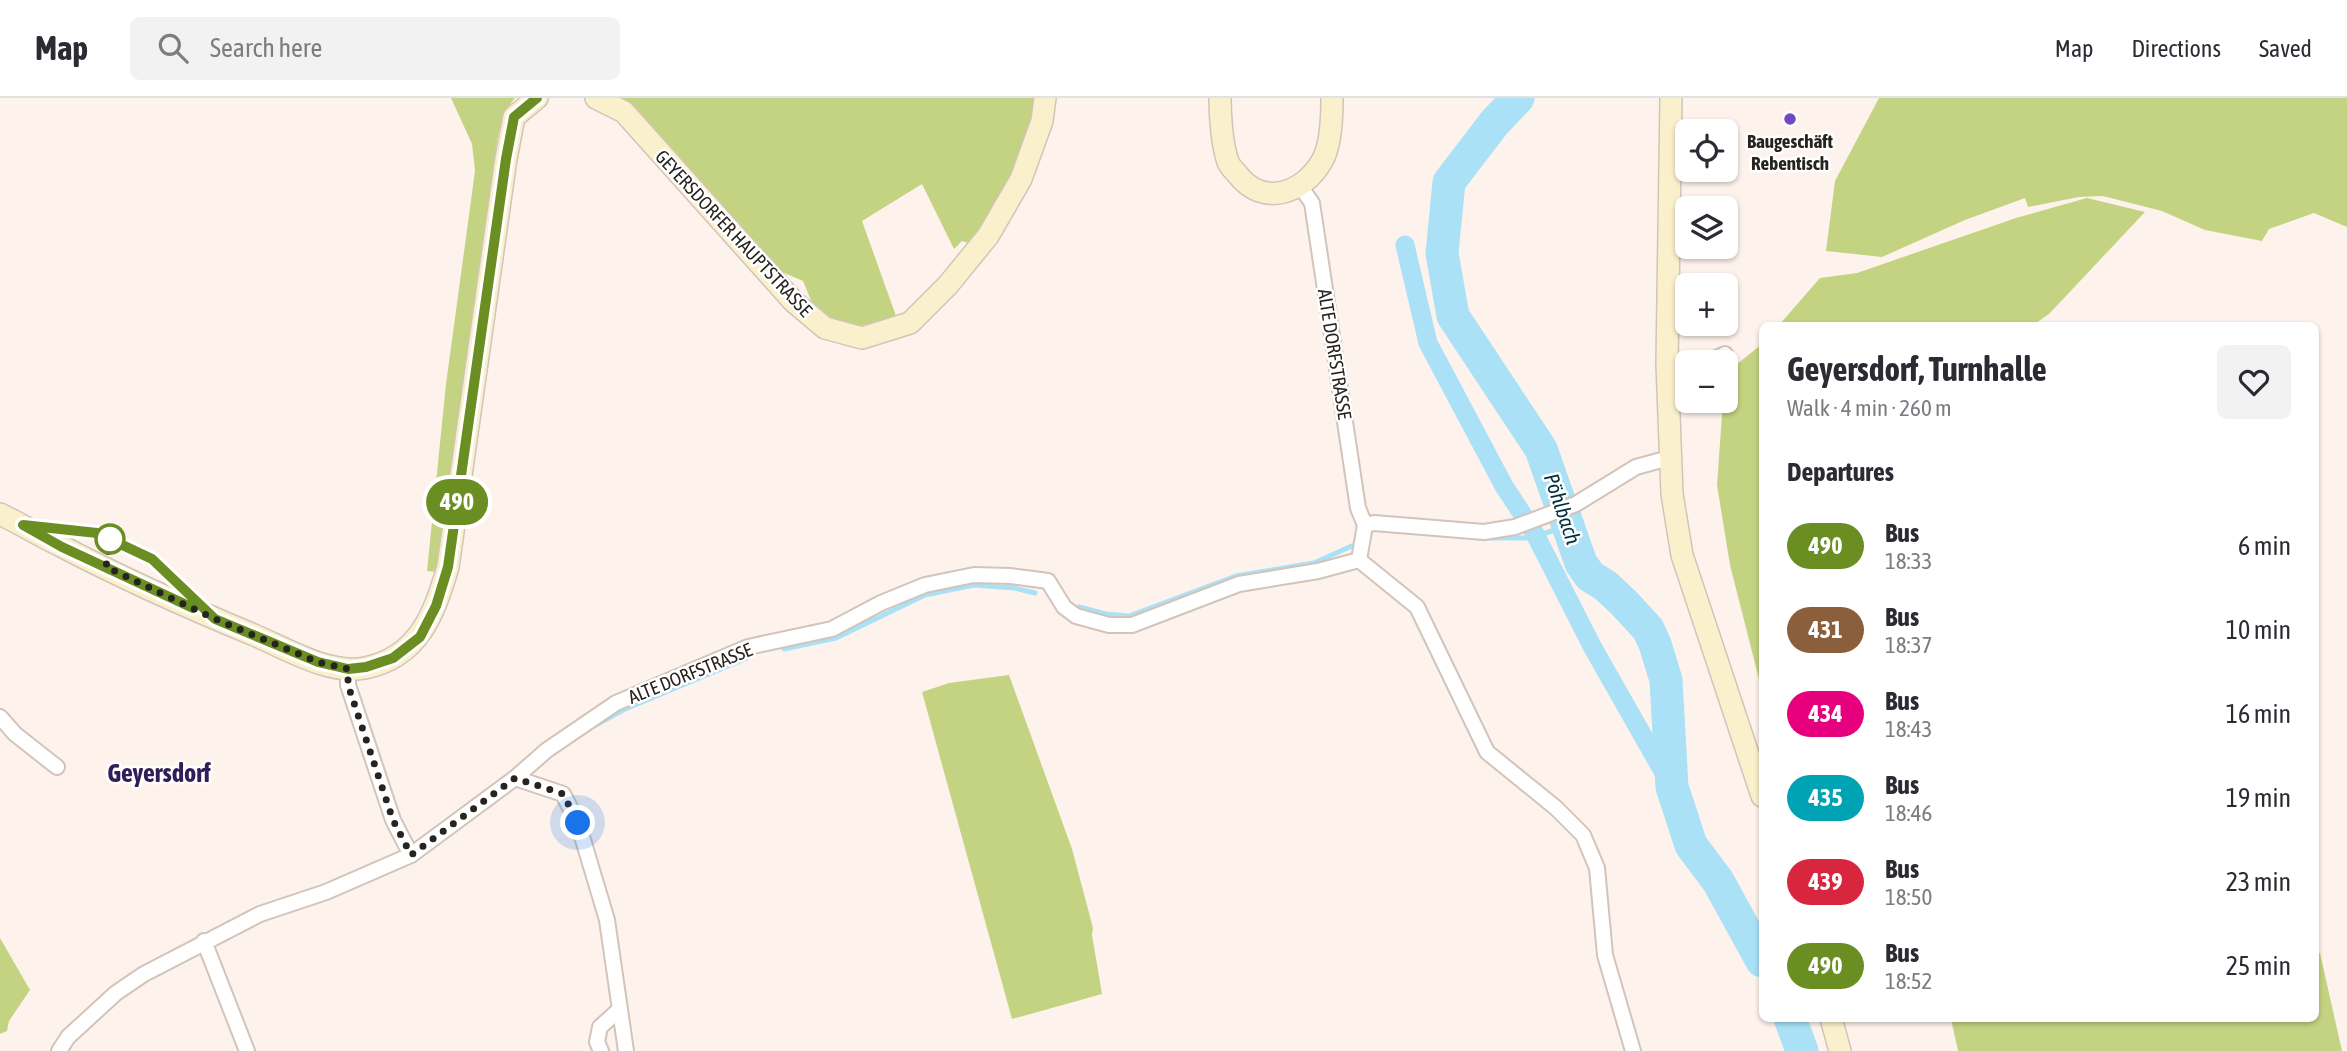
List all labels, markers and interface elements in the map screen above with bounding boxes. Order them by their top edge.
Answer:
search box [130,17,620,80]
text: Map [35,29,88,67]
icon: search [154,29,192,67]
text: Search here [210,33,322,63]
text: Map [2055,35,2093,62]
text: Directions [2131,35,2221,62]
text: Saved [2259,35,2312,62]
marker: Baugeschäft Rebentisch [1782,111,1798,127]
map controls [1675,119,1738,413]
button: locate [1675,119,1738,182]
place label: Baugeschäft Rebentisch [1747,130,1833,174]
street label: GEYERSDORFER HAUPTSTRASSE [651,145,817,321]
button: layers [1675,196,1738,259]
button: + [1675,273,1738,336]
street label: ALTE DORFSTRASSE [1314,287,1356,421]
button: heart [2217,345,2291,419]
button: − [1675,350,1738,413]
text: Geyersdorf, Turnhalle [1787,350,2047,388]
text: Walk · 4 min · 260 m [1787,395,1951,421]
text: Departures [1787,457,1894,487]
water label: Pöhlbach [1540,470,1586,547]
line badge: 490 [417,479,497,525]
text: 490 [440,488,474,515]
text: Bus [1885,518,1919,548]
unlabelled marker [95,524,125,554]
text: 6 min [2238,531,2291,561]
text: 490 [1809,532,1842,559]
text: 18:33 [1885,548,1932,574]
text: Bus [1885,602,1919,632]
text: 10 min [2226,615,2291,645]
text: 431 [1809,616,1842,643]
text: 18:37 [1885,632,1932,658]
street label: ALTE DORFSTRASSE [625,638,755,708]
text: Bus [1885,686,1919,716]
text: 16 min [2226,699,2291,729]
text: 434 [1809,700,1842,727]
text: 18:43 [1885,716,1932,742]
district label: Geyersdorf [107,758,212,788]
text: Bus [1885,770,1919,800]
text: 19 min [2226,783,2291,813]
text: 435 [1809,784,1842,811]
text: 18:46 [1885,800,1932,826]
your location [560,805,595,840]
text: Bus [1885,854,1919,884]
text: 23 min [2226,867,2291,897]
text: 439 [1809,868,1842,895]
text: 18:50 [1885,884,1932,910]
text: Bus [1885,938,1919,968]
text: 25 min [2226,951,2291,981]
text: 490 [1809,952,1842,979]
text: 18:52 [1885,968,1932,994]

